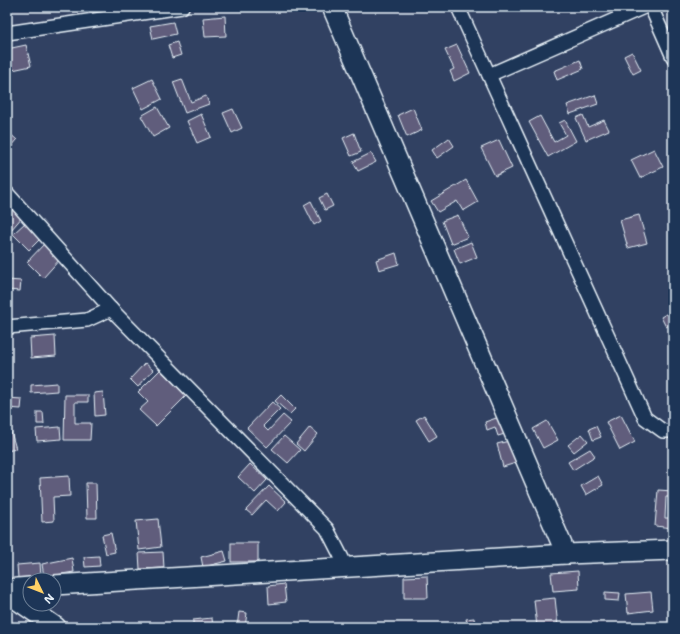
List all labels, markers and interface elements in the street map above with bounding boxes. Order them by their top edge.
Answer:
north arrow [22,572,62,612]
text: N [40,590,57,607]

